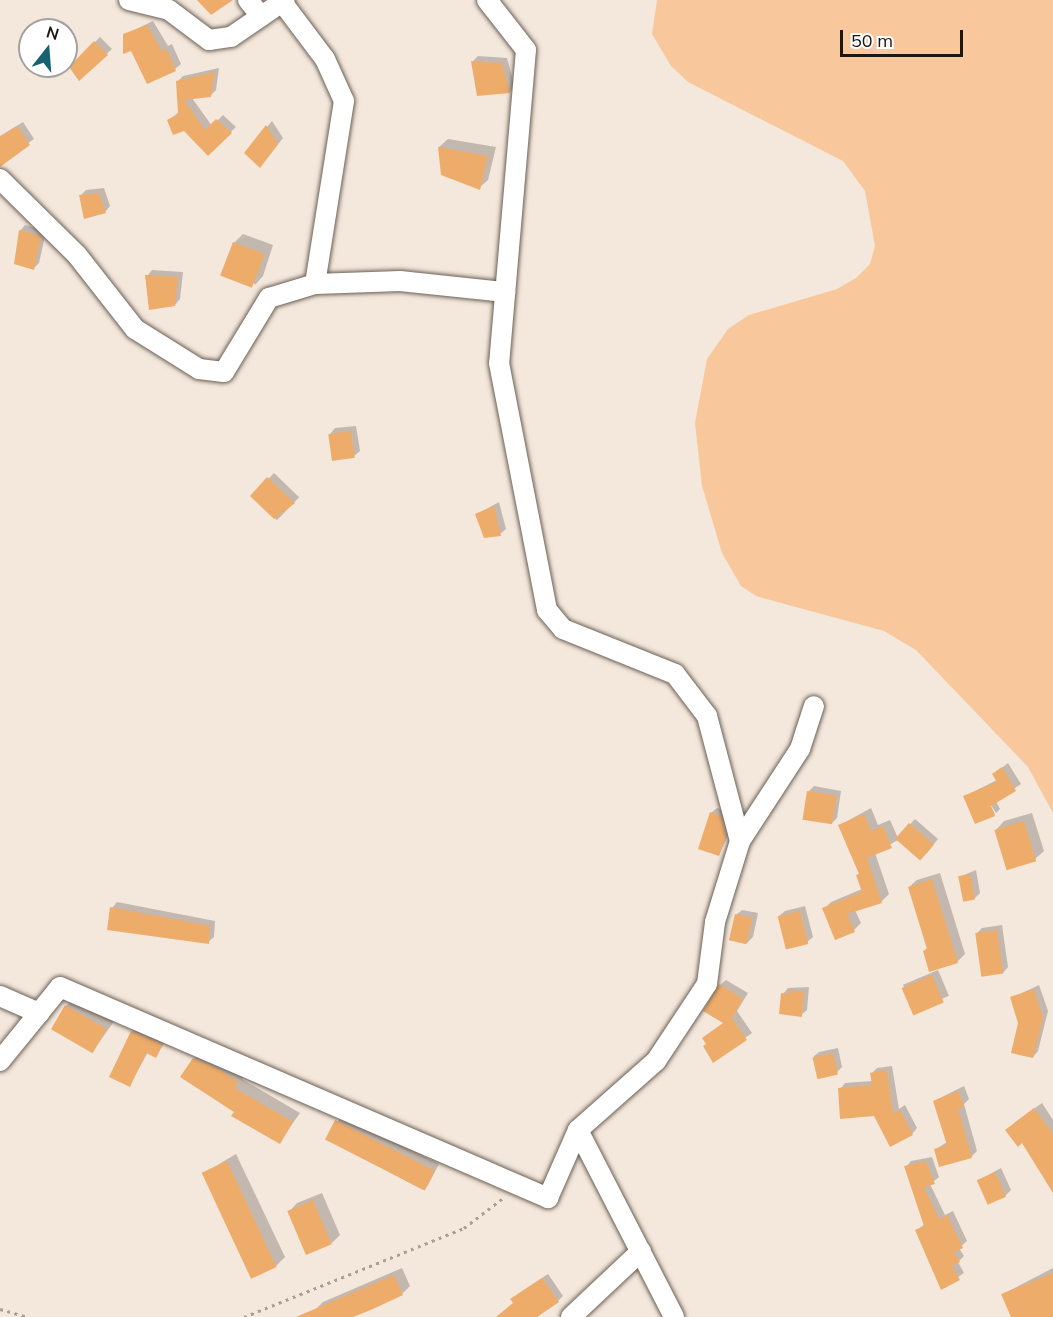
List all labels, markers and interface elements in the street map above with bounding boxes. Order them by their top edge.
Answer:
north arrow [18,18,78,78]
scale bar [843,18,966,56]
text: N [44,21,61,44]
text: 50 m [851,29,893,52]

